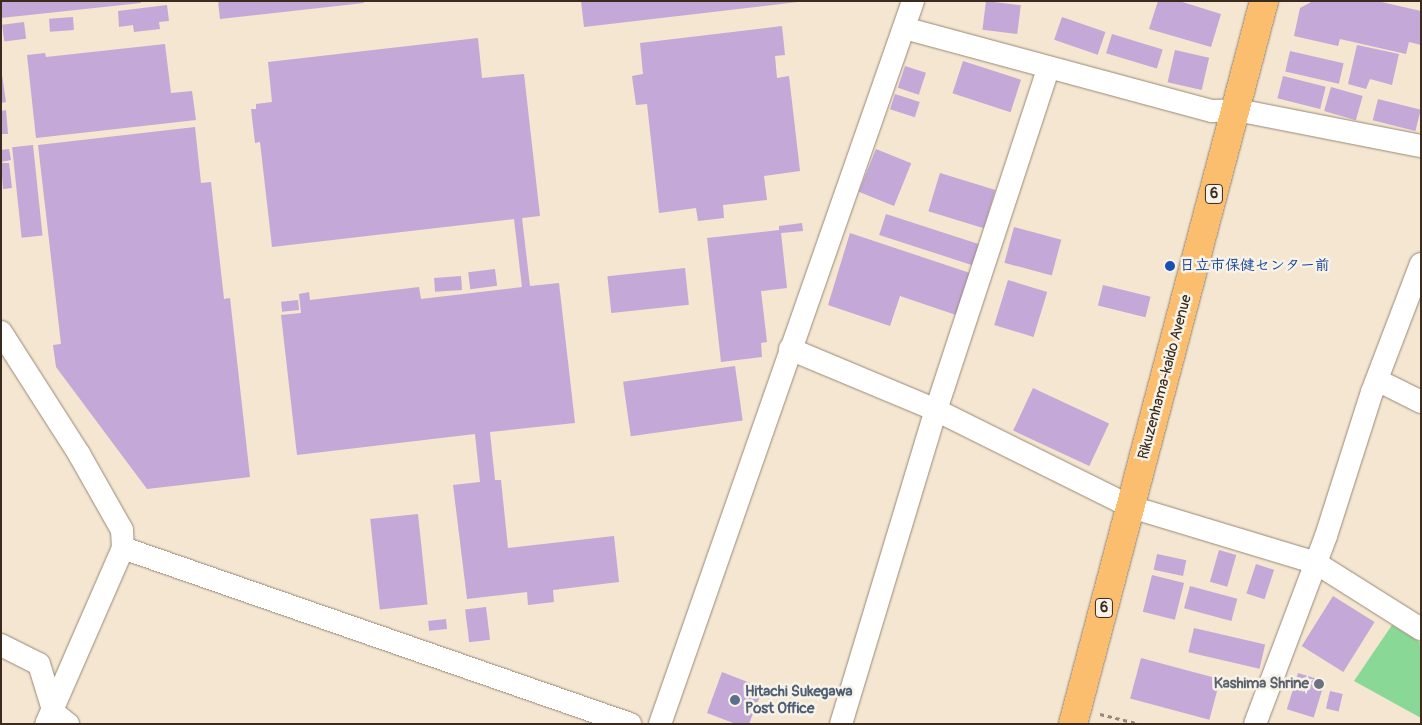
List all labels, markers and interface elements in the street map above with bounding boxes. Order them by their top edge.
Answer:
road number: 6 [1204,182,1224,205]
place label: 日立市保健センター前 [1180,257,1330,275]
marker: 日立市保健センター前 [1164,260,1176,272]
street label: Rikuzenhama-kaido Avenue [1134,293,1196,461]
road number: 6 [1094,596,1114,620]
place label: Kashima Shrine [1214,675,1309,693]
marker: Kashima Shrine [1313,678,1325,690]
place label: Hitachi Sukegawa Post Office [745,682,852,717]
marker: Hitachi Sukegawa Post Office [729,694,741,706]

